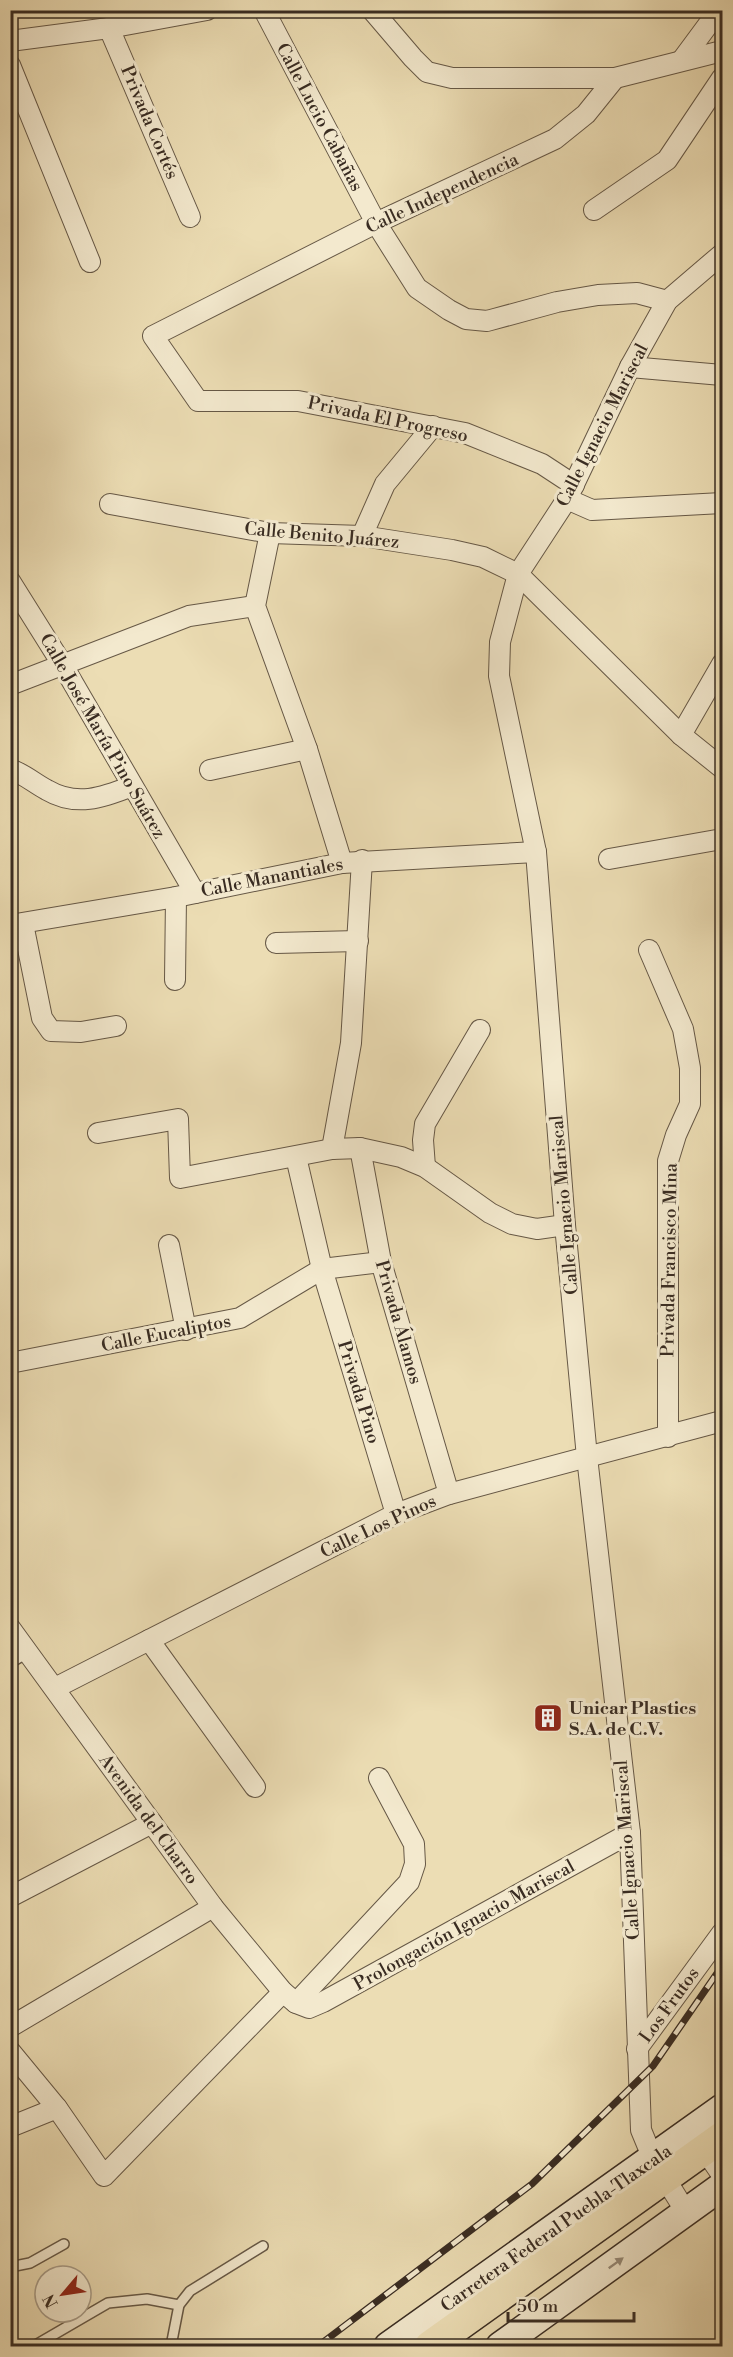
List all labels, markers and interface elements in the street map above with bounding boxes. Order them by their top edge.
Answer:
street label: Calle Lucio Cabañas [271,39,368,195]
street label: Privada Cortés [115,62,184,183]
street label: Calle Independencia [362,148,523,239]
street label: Calle Ignacio Mariscal [551,339,654,511]
street label: Privada El Progreso [306,391,470,448]
street label: Calle Benito Juárez [243,517,400,554]
street label: Calle José María Pino Suárez [34,630,171,843]
street label: Calle Manantiales [199,852,345,903]
street label: Calle Ignacio Mariscal [545,1113,584,1296]
street label: Privada Francisco Mina [656,1162,683,1357]
street label: Privada Álamos [370,1257,427,1387]
street label: Calle Eucaliptos [99,1310,233,1357]
street label: Privada Pino [332,1338,385,1446]
street label: Calle Los Pinos [316,1489,440,1563]
place label: Unicar Plastics S.A. de C.V. [569,1697,696,1741]
building icon: Unicar Plastics S.A. de C.V. [532,1702,564,1734]
street label: Avenida del Charro [93,1749,204,1889]
street label: Calle Ignacio Mariscal [610,1759,645,1941]
street label: Prolongación Ignacio Mariscal [350,1855,580,1996]
street label: Los Frutos [634,1963,705,2048]
street label: Carretera Federal Puebla-Tlaxcala [436,2139,677,2317]
one-way arrow [607,2257,623,2269]
north arrow [33,2264,93,2324]
scale bar [508,2285,634,2323]
text: N [39,2290,63,2311]
text: 50 m [517,2295,559,2318]

